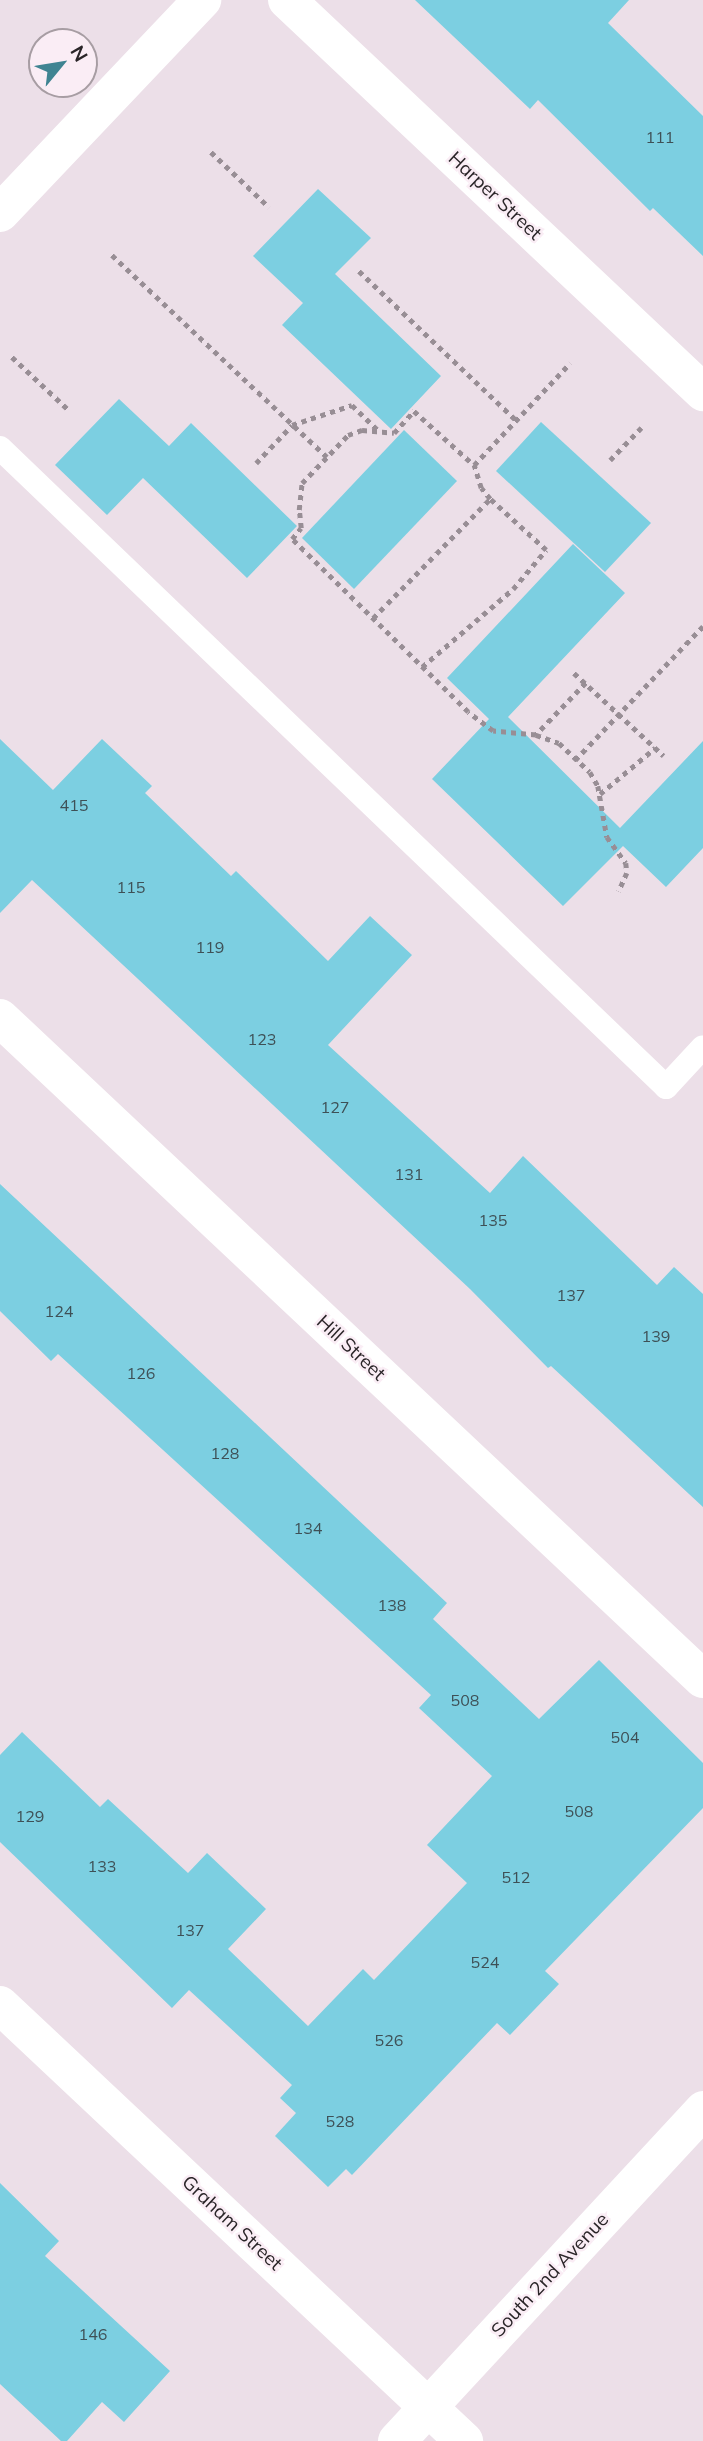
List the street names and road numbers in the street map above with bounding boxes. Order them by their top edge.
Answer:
street label: Harper Street [444,147,546,245]
street label: Hill Street [312,1310,390,1386]
street label: Graham Street [177,2171,287,2275]
street label: South 2nd Avenue [487,2208,613,2342]

